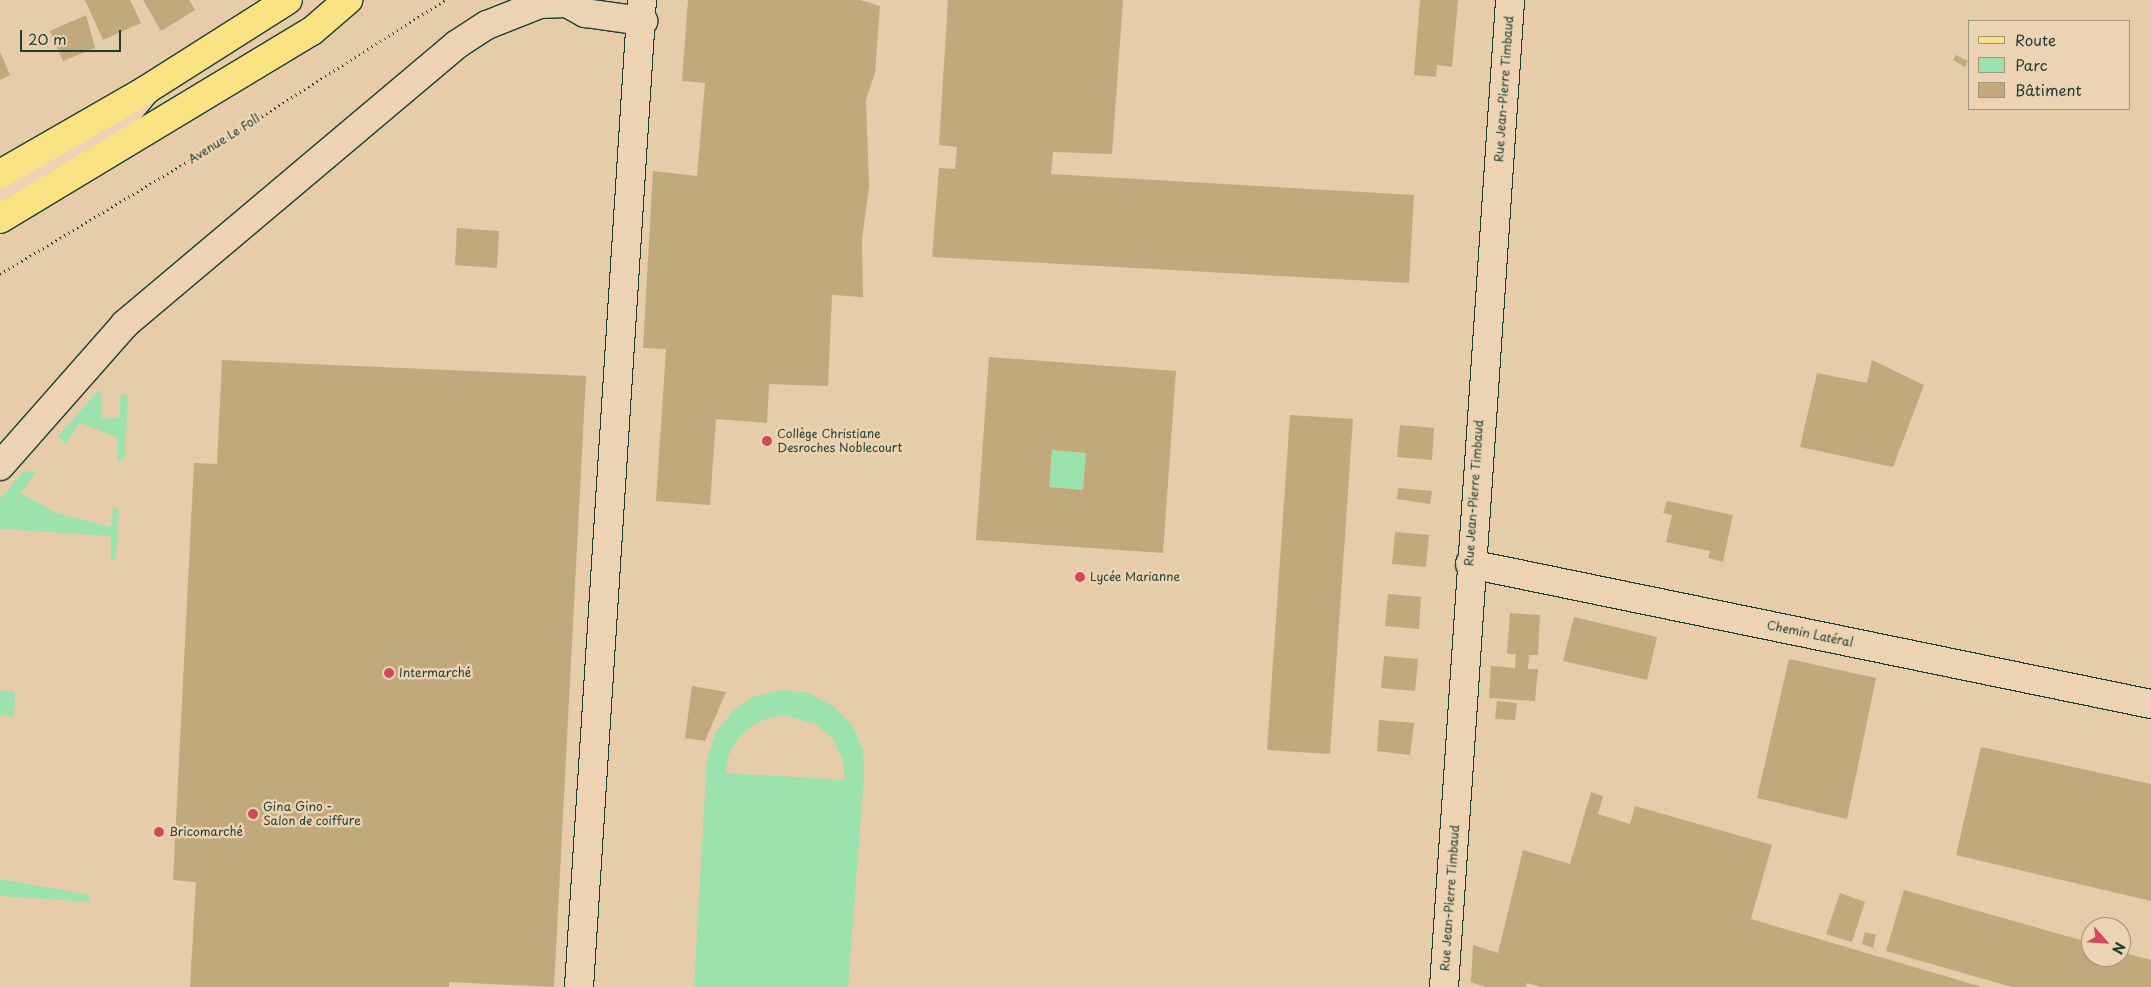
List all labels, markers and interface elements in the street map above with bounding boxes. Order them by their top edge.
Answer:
street label: Rue Jean-Pierre Timbaud [1492,15,1516,163]
scale bar [22,20,124,52]
legend [1968,20,2131,110]
text: 20 m [28,27,67,50]
text: Route [2015,28,2056,51]
text: Parc [2015,53,2048,76]
text: Bâtiment [2015,78,2082,101]
street label: Avenue Le Foll [186,111,262,167]
street label: Rue Jean-Pierre Timbaud [1462,419,1486,567]
place label: Collège Christiane Desroches Noblecourt [777,427,901,455]
marker: Collège Christiane Desroches Noblecourt [761,435,773,447]
place label: Lycée Marianne [1090,570,1181,584]
marker: Lycée Marianne [1074,571,1086,583]
street label: Chemin Latéral [1765,618,1855,650]
place label: Intermarché [399,666,471,680]
marker: Intermarché [383,667,395,679]
place label: Gina Gino - Salon de coiffure [263,800,362,828]
marker: Gina Gino - Salon de coiffure [247,808,259,820]
street label: Rue Jean-Pierre Timbaud [1438,824,1462,972]
place label: Bricomarché [169,825,243,839]
marker: Bricomarché [153,826,165,838]
north arrow [2081,917,2131,967]
text: N [2107,939,2131,958]

